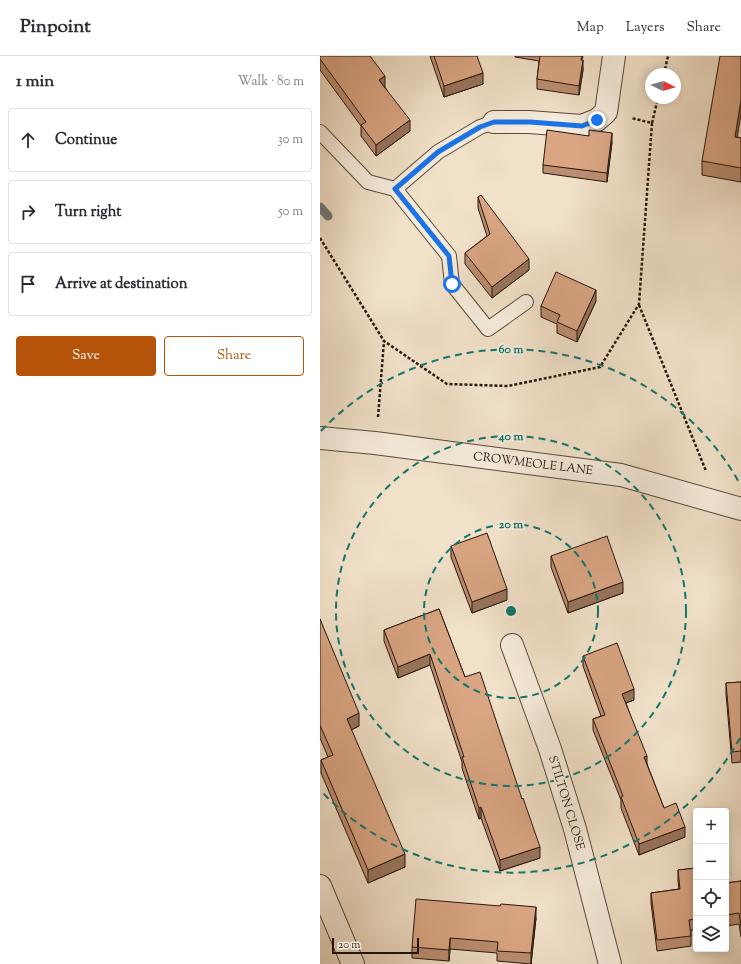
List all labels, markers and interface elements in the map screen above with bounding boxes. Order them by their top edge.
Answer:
text: Pinpoint [20,14,91,41]
text: Map [577,18,604,38]
text: Layers [626,18,664,38]
text: Share [686,18,721,38]
north arrow [645,68,681,104]
text: 1 min [16,70,54,94]
text: Walk · 80 m [238,73,304,91]
route end [588,111,606,129]
icon: ahead [17,129,39,151]
text: Continue [55,130,117,151]
text: 30 m [277,131,303,149]
icon: right [17,201,39,223]
text: Turn right [55,202,121,223]
text: 50 m [278,203,303,221]
icon: arrive [17,273,39,295]
text: Arrive at destination [55,274,188,295]
route start [443,275,461,293]
button: Save [16,336,156,376]
button: Share [164,336,304,376]
text: 60 m [499,341,523,359]
text: 40 m [498,428,523,446]
street label: CROWMEOLE LANE [472,448,595,480]
text: 20 m [499,516,523,534]
centre of rings [504,604,518,618]
street label: STILTON CLOSE [543,754,589,853]
map controls [693,808,729,952]
button: + [693,808,729,844]
button: − [693,844,729,880]
button: locate [693,880,729,916]
button: layers [693,916,729,952]
scale bar [332,936,419,955]
text: 20 m [338,937,360,953]

